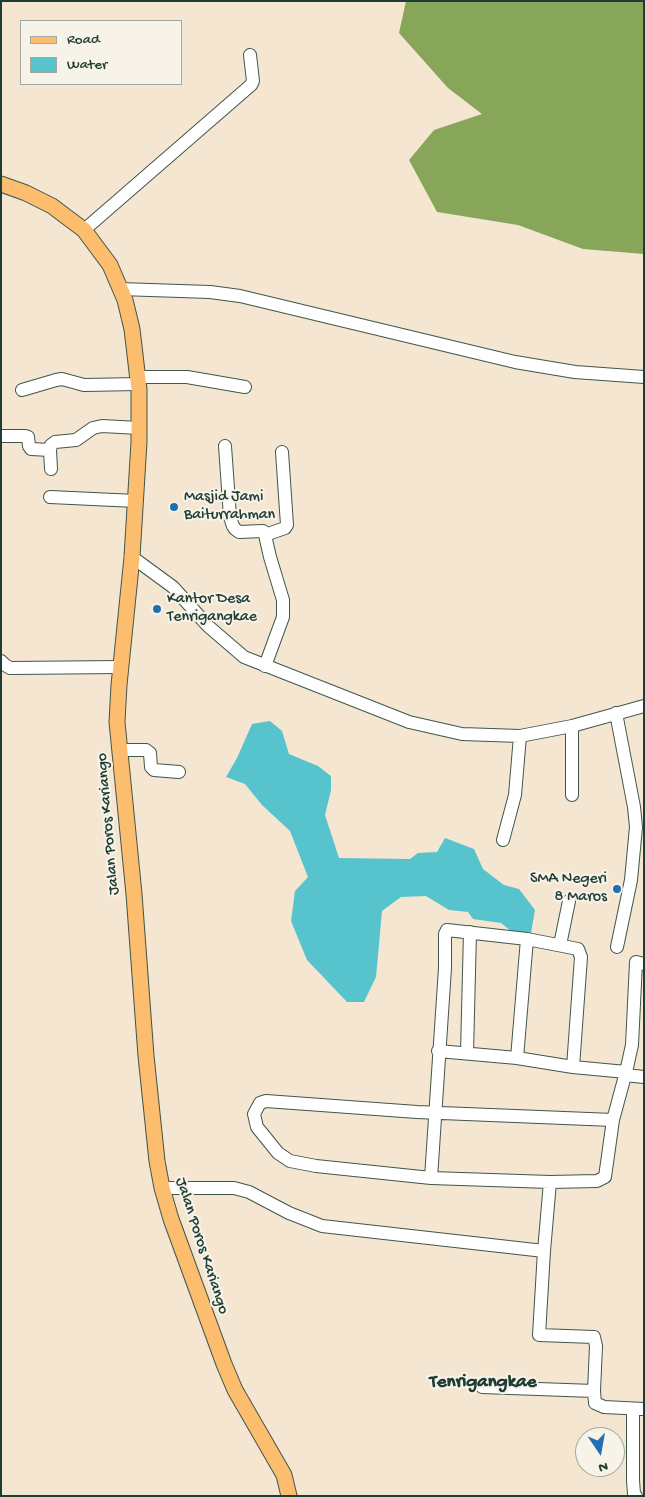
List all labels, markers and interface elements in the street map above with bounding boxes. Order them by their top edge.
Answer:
legend [20,20,182,85]
text: Road [67,31,100,49]
text: Water [67,56,107,74]
place label: Masjid Jami Baiturrahman [184,488,275,526]
marker: Masjid Jami Baiturrahman [168,501,180,513]
place label: Kantor Desa Tenrigangkae [167,590,257,628]
marker: Kantor Desa Tenrigangkae [151,603,163,615]
street label: Jalan Poros Kariango [93,752,125,896]
place label: SMA Negeri 8 Maros [530,870,607,908]
marker: SMA Negeri 8 Maros [611,883,623,895]
street label: Jalan Poros Kariango [170,1175,232,1317]
district label: Tenrigangkae [429,1372,537,1394]
north arrow [575,1427,625,1477]
text: N [597,1457,609,1475]

